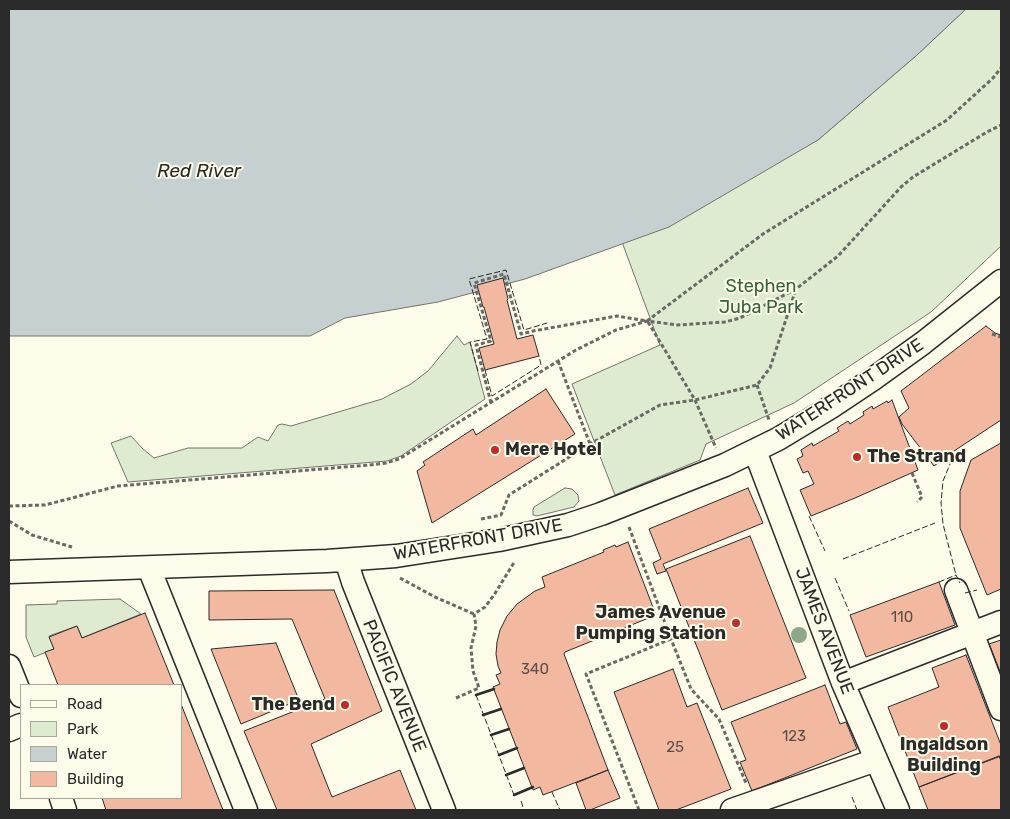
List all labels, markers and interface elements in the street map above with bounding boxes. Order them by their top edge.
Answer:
water label: Red River [157,161,241,183]
park label: Stephen Juba Park [719,276,803,318]
street label: WATERFRONT DRIVE [772,334,928,446]
place label: Mere Hotel [505,439,602,461]
marker: Mere Hotel [489,444,501,456]
place label: The Strand [867,446,966,468]
marker: The Strand [851,451,863,463]
street label: WATERFRONT DRIVE [392,514,564,566]
street label: JAMES AVENUE [790,565,858,697]
place label: James Avenue Pumping Station [575,602,726,644]
house number: 110 [891,609,913,627]
street label: PACIFIC AVENUE [358,616,430,756]
marker: James Avenue Pumping Station [730,617,742,629]
house number: 340 [521,661,549,679]
legend [20,684,182,799]
place label: The Bend [251,694,335,716]
text: Road [67,695,103,713]
marker: The Bend [339,699,351,711]
text: Park [67,720,98,738]
marker: Ingaldson Building [938,720,950,732]
house number: 123 [782,728,806,746]
place label: Ingaldson Building [900,734,988,776]
house number: 25 [666,739,684,757]
text: Water [67,745,107,763]
text: Building [67,770,124,788]

